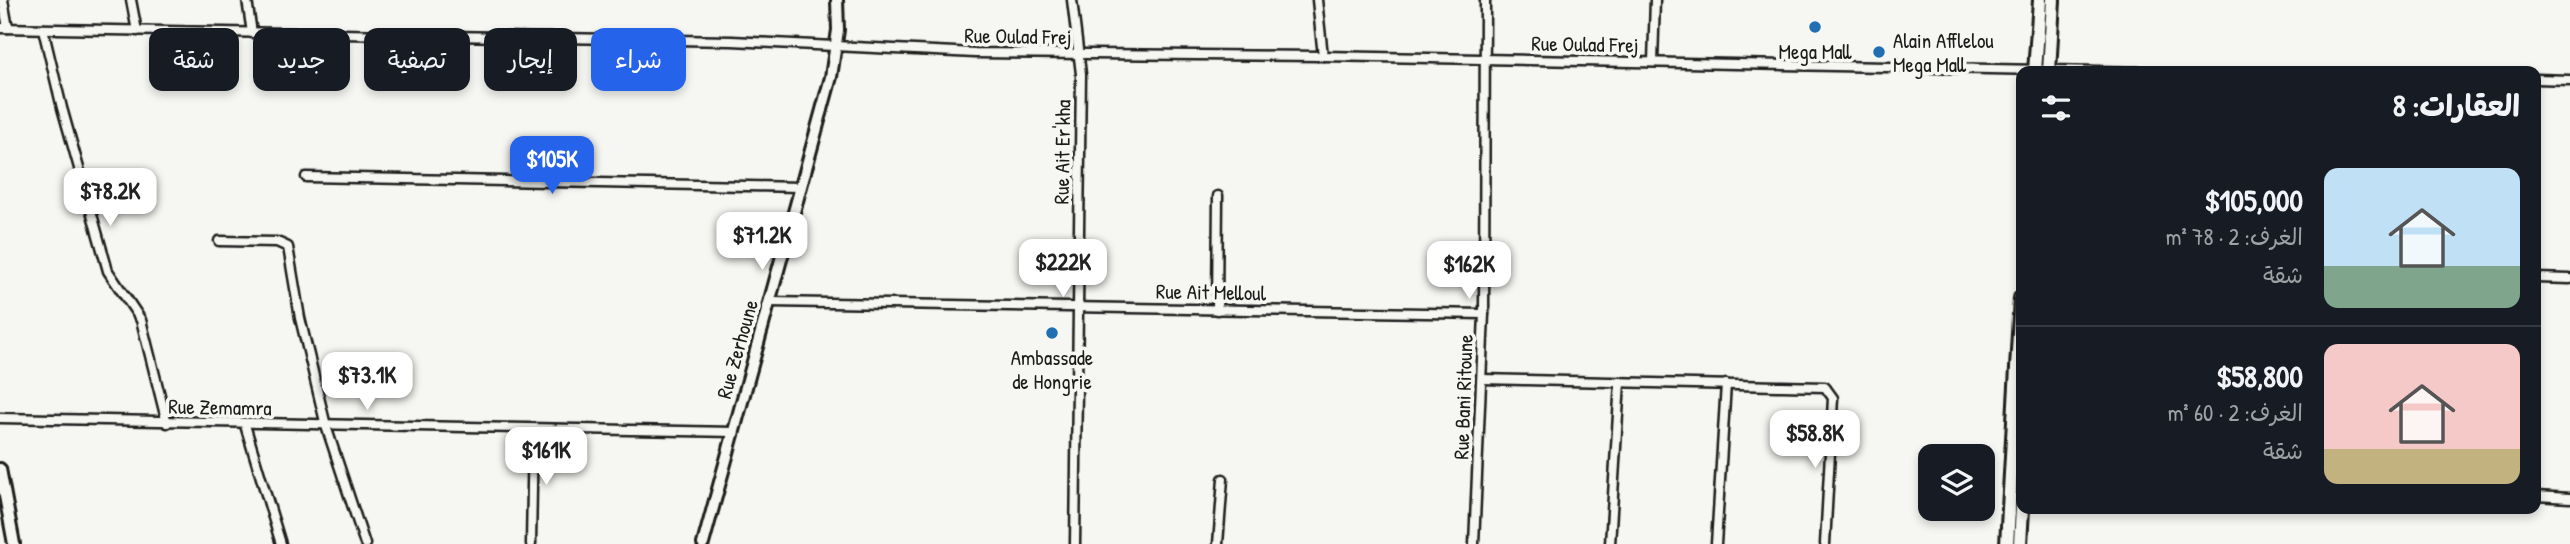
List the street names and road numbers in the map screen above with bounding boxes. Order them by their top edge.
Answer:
street label: Rue Oulad Frej [964,21,1072,51]
street label: Rue Oulad Frej [1531,29,1639,59]
street label: Rue Ait Er'kha [1047,99,1077,205]
street label: Rue Ait Melloul [1156,277,1267,307]
street label: Rue Zerhoune [709,296,765,402]
street label: Rue Bani Ritoune [1446,334,1480,460]
street label: Rue Zemamra [168,392,272,422]

